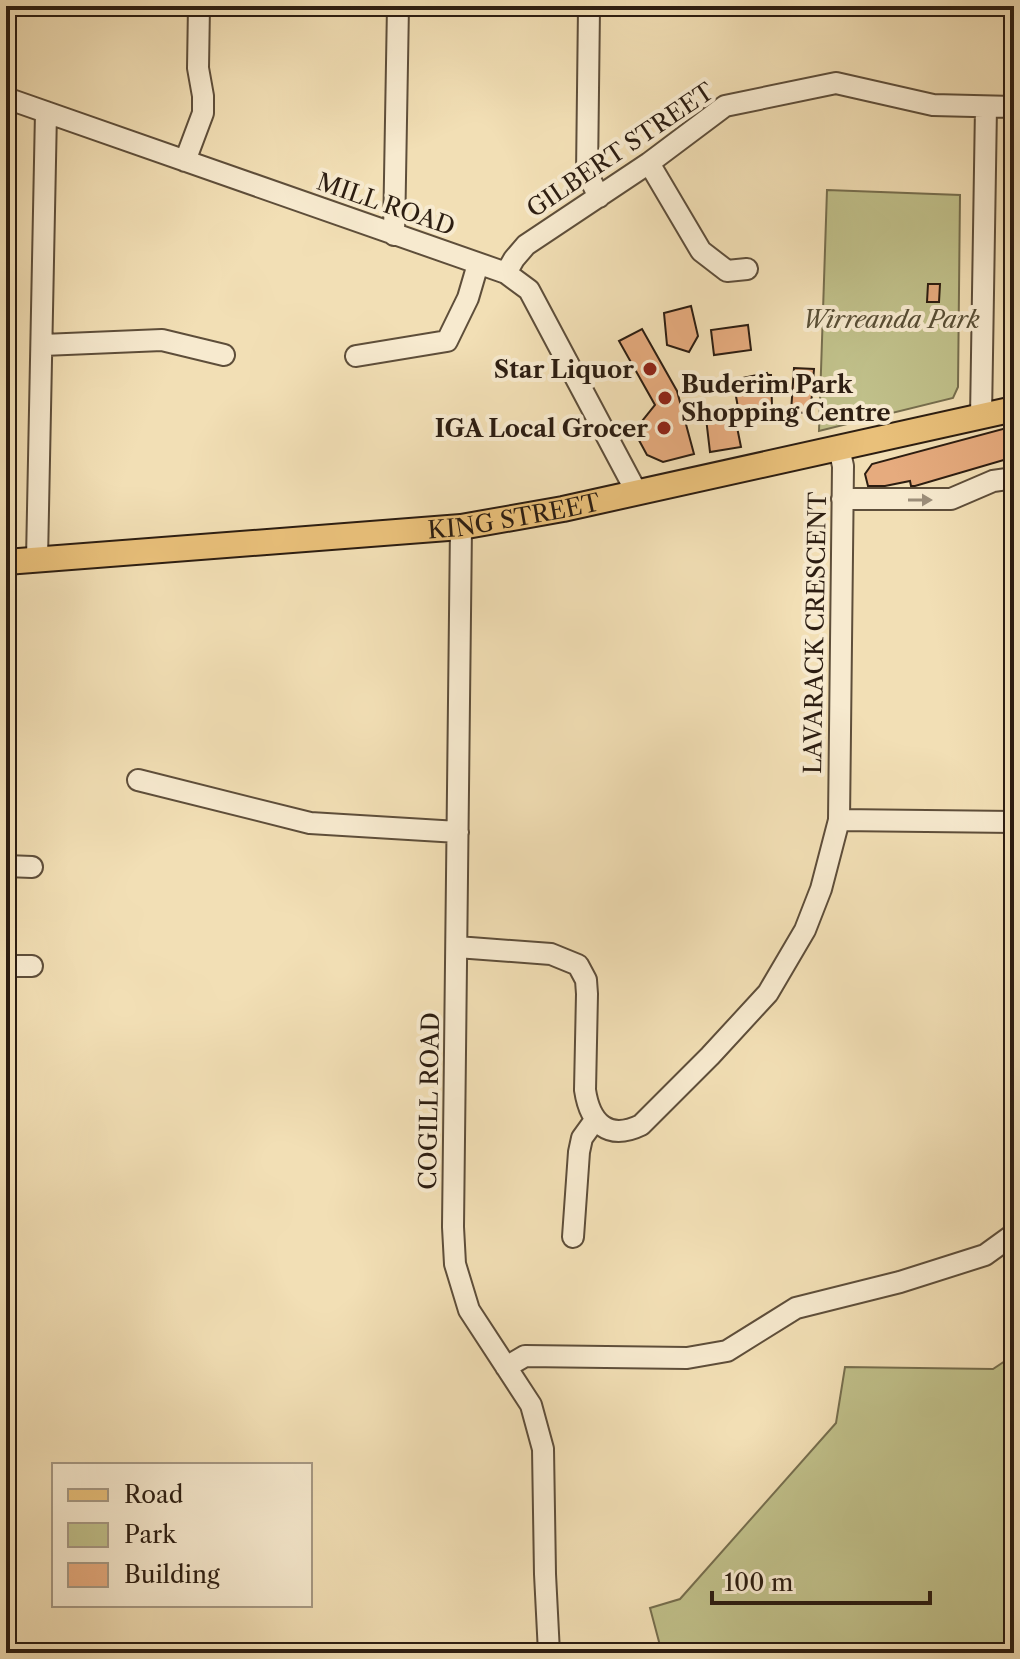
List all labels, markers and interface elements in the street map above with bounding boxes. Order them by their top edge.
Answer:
street label: GILBERT STREET [521,77,719,223]
street label: MILL ROAD [313,167,459,241]
park label: Wirreanda Park [802,305,980,334]
place label: Star Liquor [494,355,634,384]
marker: Star Liquor [641,360,659,378]
place label: Buderim Park Shopping Centre [681,370,891,427]
marker: Buderim Park Shopping Centre [656,389,674,407]
place label: IGA Local Grocer [435,414,648,443]
marker: IGA Local Grocer [655,419,673,437]
street label: KING STREET [427,487,602,544]
street label: LAVARACK CRESCENT [798,492,832,774]
one-way arrow [908,494,933,506]
street label: COGILL ROAD [413,1012,445,1190]
legend [52,1463,312,1607]
text: Road [124,1480,184,1509]
text: Park [124,1520,177,1549]
scale bar [712,1555,930,1605]
text: Building [124,1560,220,1589]
text: 100 m [724,1568,793,1597]

